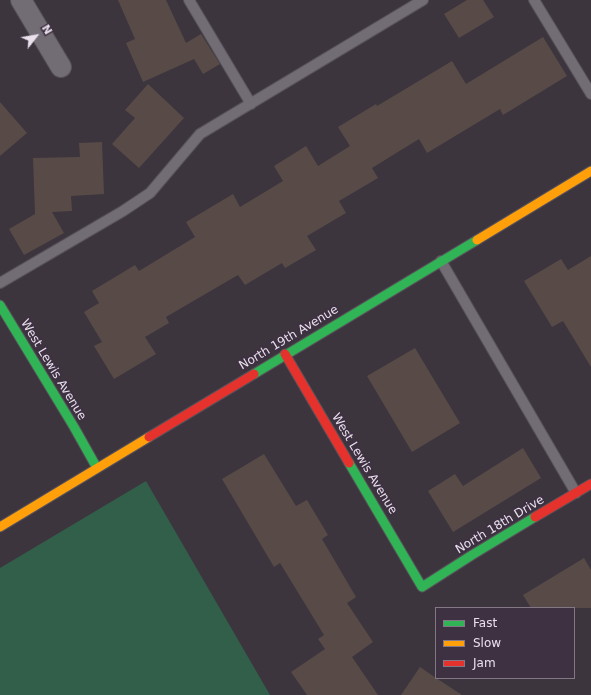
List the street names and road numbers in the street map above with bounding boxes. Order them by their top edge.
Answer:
street label: North 19th Avenue [237,303,341,373]
street label: West Lewis Avenue [17,317,89,423]
street label: West Lewis Avenue [328,411,400,517]
street label: North 18th Drive [453,493,547,557]

